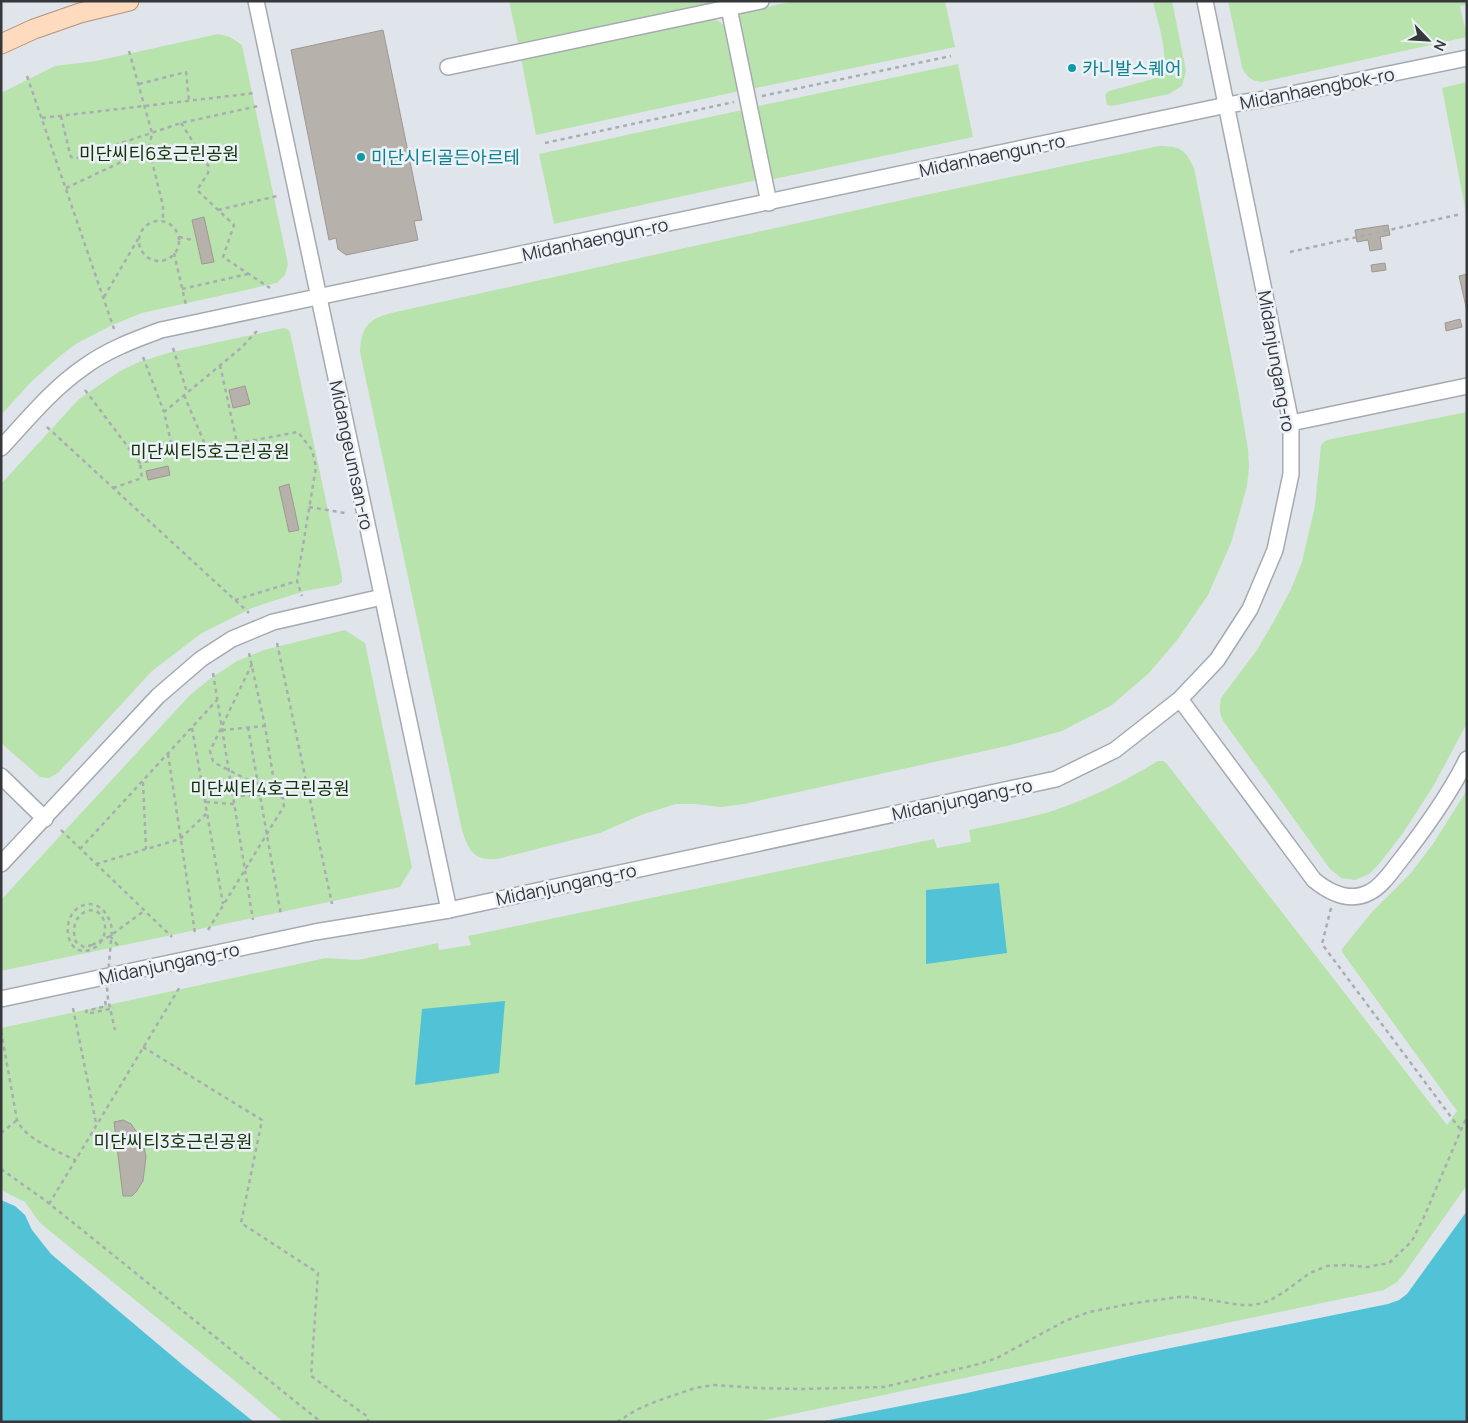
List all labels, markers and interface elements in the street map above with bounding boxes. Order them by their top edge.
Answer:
north arrow [1403,15,1453,65]
text: N [1429,37,1451,54]
place label: 카니발스퀘어 [1082,56,1181,80]
street label: Midanhaengbok-ro [1238,61,1396,115]
marker: 카니발스퀘어 [1066,62,1078,74]
street label: Midanhaengun-ro [917,128,1067,182]
park label: 미단씨티6호근린공원 [79,141,239,165]
place label: 미단시티골든아르테 [371,145,520,169]
marker: 미단시티골든아르테 [355,151,367,163]
street label: Midanhaengun-ro [520,212,670,266]
street label: Midanjungang-ro [1253,288,1301,434]
street label: Midangeumsan-ro [324,378,380,532]
park label: 미단씨티5호근린공원 [130,439,290,463]
street label: Midanjungang-ro [890,772,1034,826]
park label: 미단씨티4호근린공원 [190,776,350,800]
street label: Midanjungang-ro [494,857,638,911]
street label: Midanjungang-ro [97,936,241,990]
park label: 미단씨티3호근린공원 [94,1129,253,1153]

